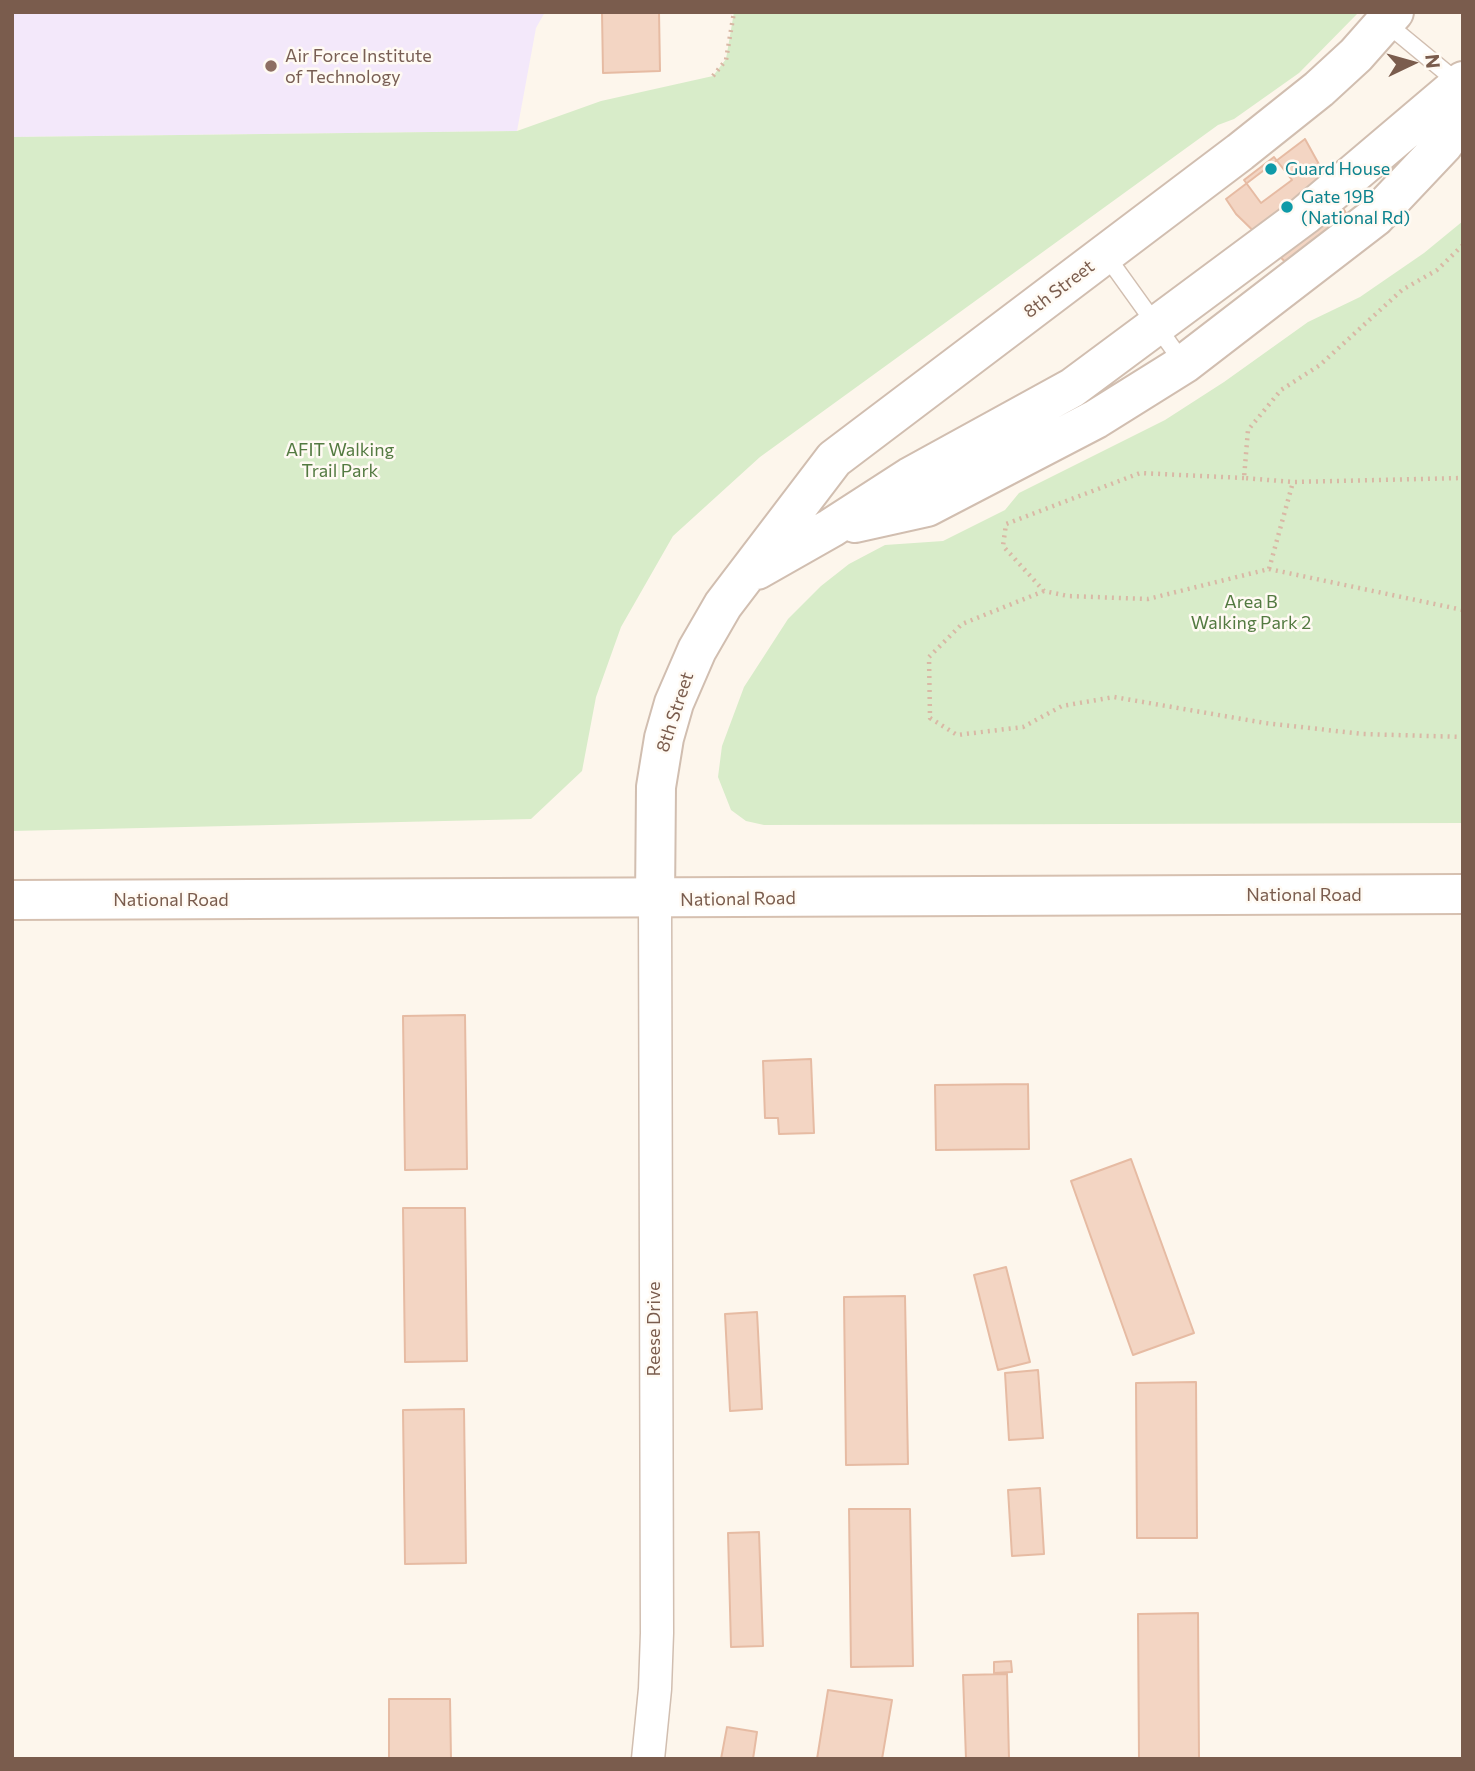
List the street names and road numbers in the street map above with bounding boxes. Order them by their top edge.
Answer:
street label: 8th Street [1019,255,1099,323]
street label: 8th Street [652,669,698,755]
street label: National Road [1246,884,1362,906]
street label: National Road [680,887,796,911]
street label: National Road [113,889,229,911]
street label: Reese Drive [643,1281,665,1377]

